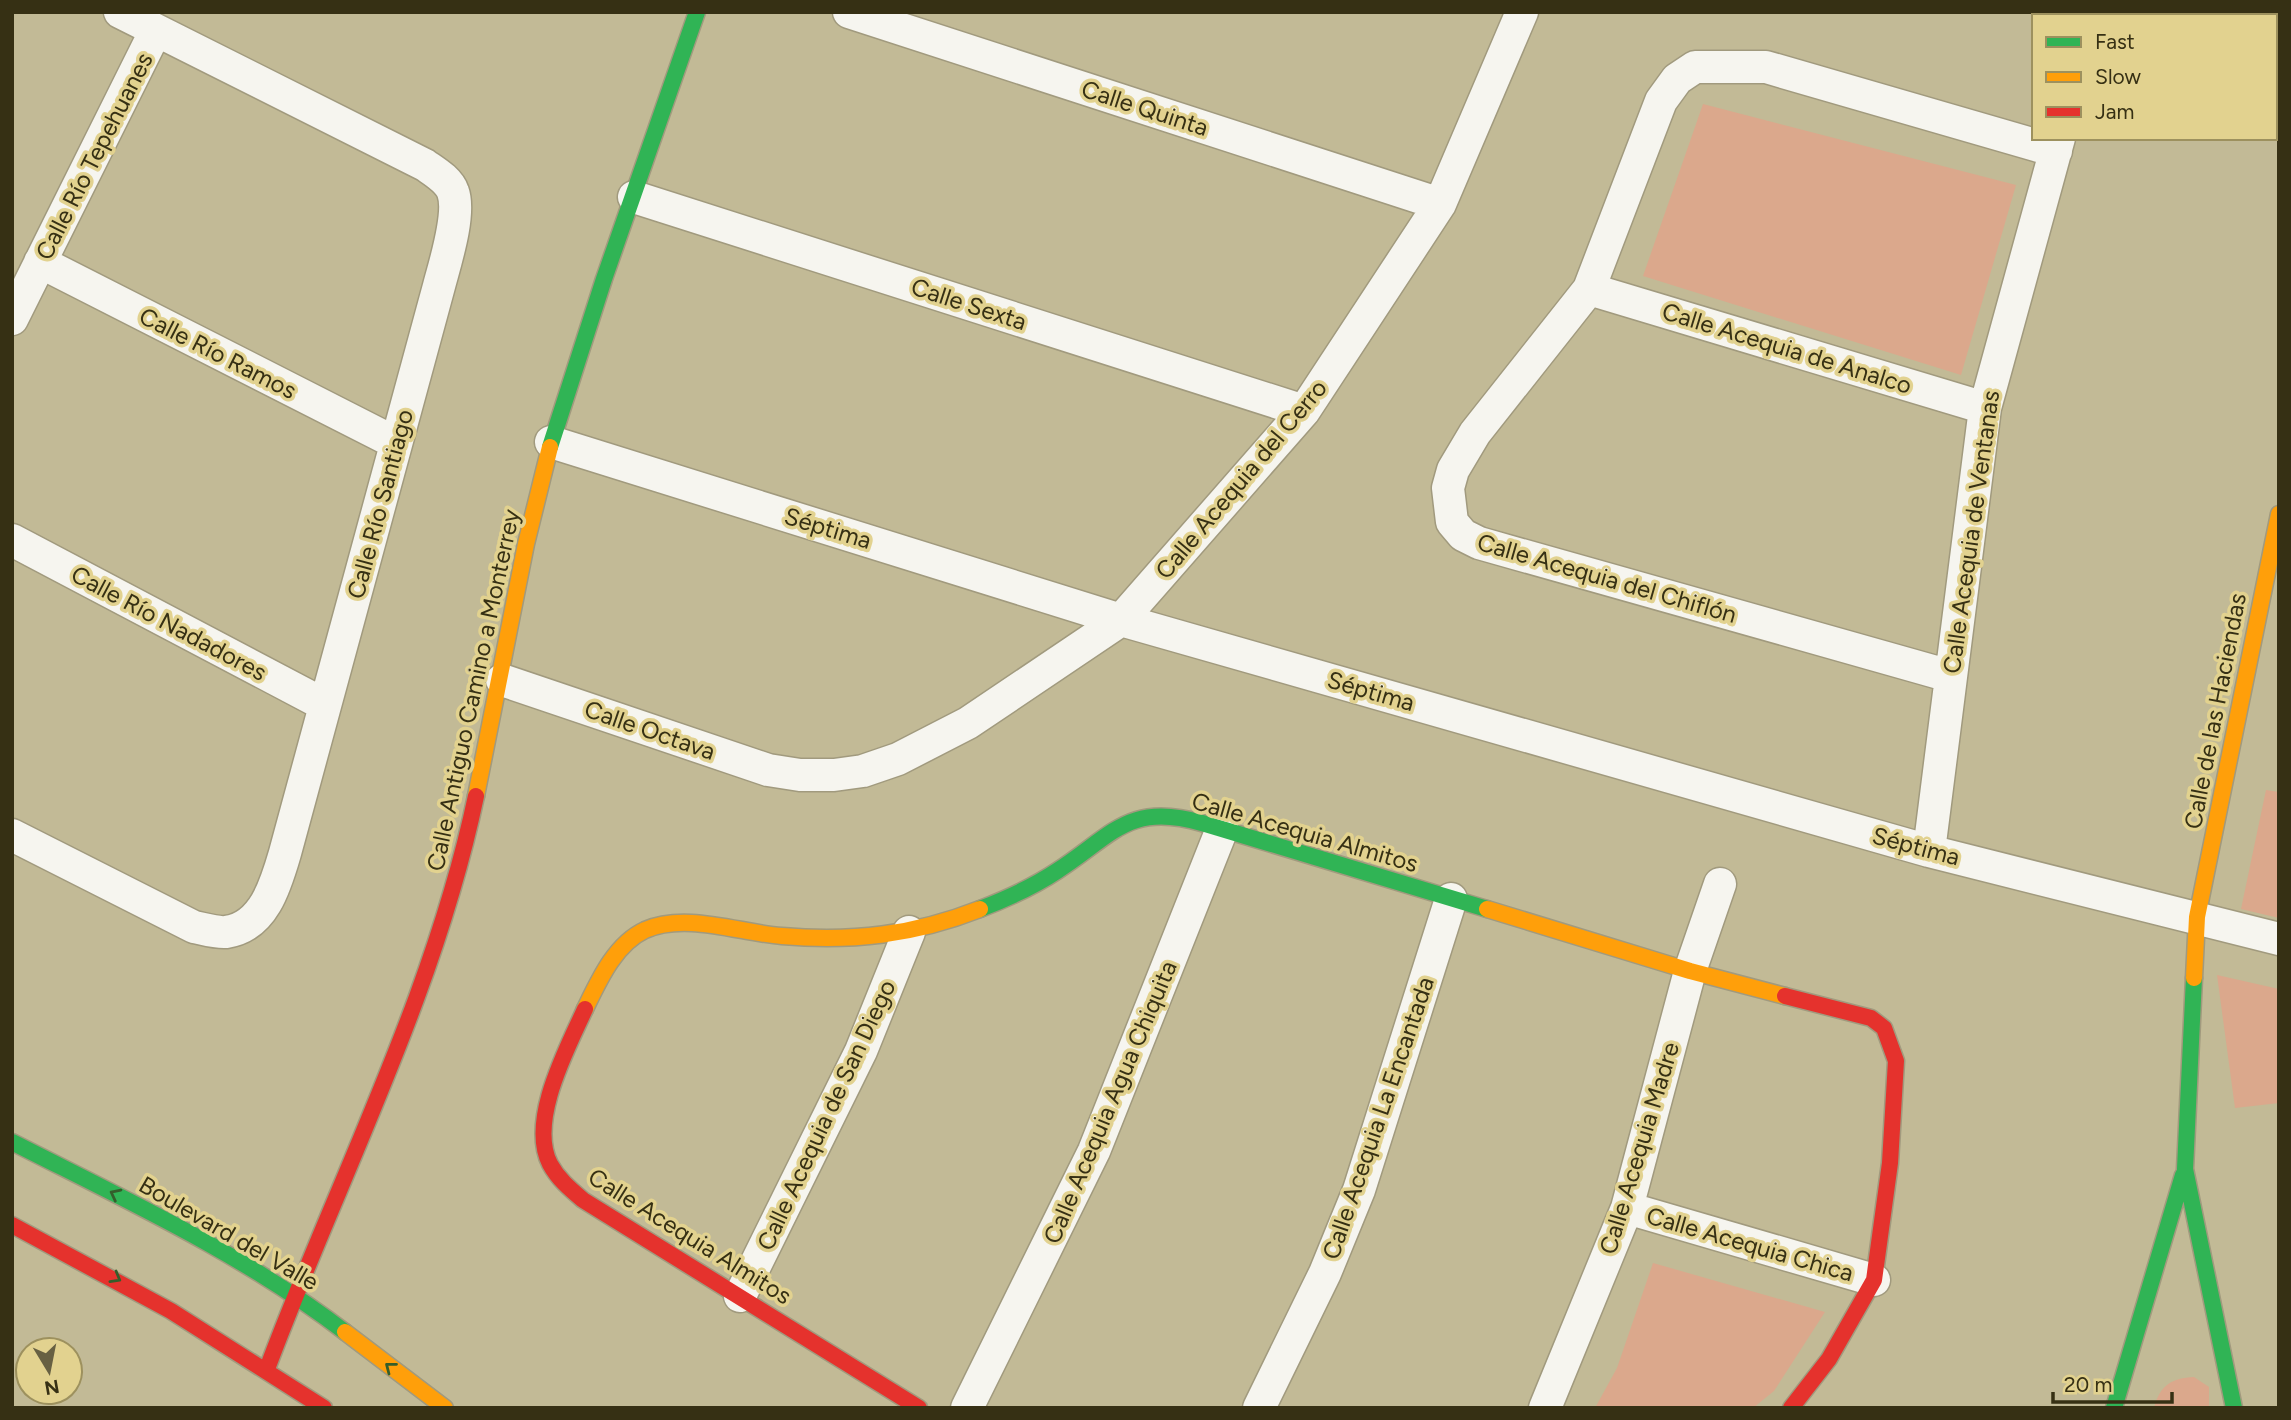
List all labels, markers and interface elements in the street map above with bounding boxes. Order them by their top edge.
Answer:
legend [2032,14,2277,140]
text: Fast [2095,29,2135,54]
street label: Calle Río Tepehuanes [29,48,159,264]
text: Slow [2095,64,2141,89]
street label: Calle Quinta [1078,74,1212,142]
text: Jam [2095,99,2134,124]
street label: Calle Sexta [908,272,1030,336]
street label: Calle Acequia de Analco [1659,296,1915,400]
street label: Calle Río Ramos [135,301,301,405]
street label: Calle Acequia del Cerro [1149,373,1333,585]
street label: Calle Acequia de Ventanas [1937,389,2005,675]
street label: Calle Río Santiago [341,406,419,602]
street label: Séptima [781,501,875,555]
street label: Calle Antiguo Camino a Monterrey [420,506,526,874]
street label: Calle Acequia del Chiflón [1474,527,1740,629]
street label: Calle Río Nadadores [66,559,272,687]
street label: Calle de las Haciendas [2178,591,2252,831]
street label: Séptima [1324,665,1418,717]
street label: Calle Octava [581,694,719,766]
street label: Calle Acequia Almitos [1189,786,1421,878]
street label: Séptima [1869,820,1963,872]
street label: Calle Acequia Agua Chiquita [1037,956,1183,1248]
street label: Calle Acequia La Encantada [1316,973,1440,1263]
street label: Calle Acequia de San Diego [751,975,901,1255]
street label: Calle Acequia Madre [1593,1038,1685,1258]
street label: Calle Acequia Almitos [583,1162,797,1310]
street label: Boulevard del Valle [134,1170,324,1296]
one-way arrow [110,1189,122,1203]
street label: Calle Acequia Chica [1643,1201,1857,1287]
one-way arrow [109,1270,122,1283]
north arrow [14,1336,84,1406]
scale bar [2053,1360,2172,1404]
one-way arrow [385,1362,398,1375]
text: 20 m [2064,1372,2112,1397]
text: N [43,1375,61,1400]

